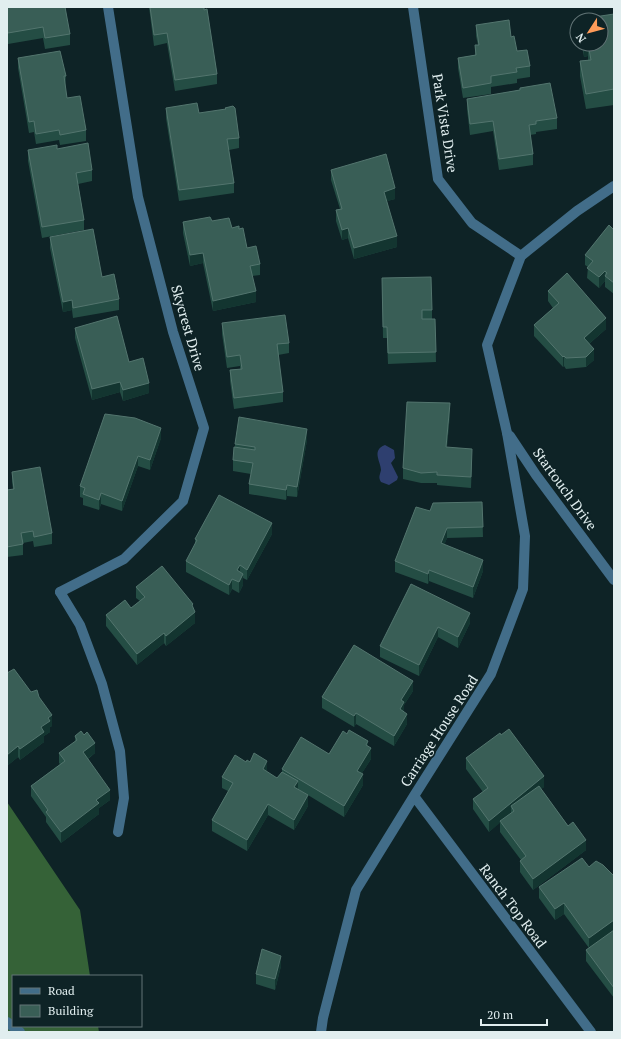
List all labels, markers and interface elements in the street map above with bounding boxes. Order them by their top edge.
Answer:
north arrow [569,12,609,52]
text: N [572,30,589,45]
street label: Park Vista Drive [428,72,463,174]
street label: Skycrest Drive [167,283,210,373]
street label: Startouch Drive [529,444,602,534]
street label: Carriage House Road [395,671,482,790]
street label: Ranch Top Road [476,860,551,952]
legend [12,975,142,1027]
text: Road [48,983,75,998]
scale bar [481,1001,547,1027]
text: Building [48,1003,94,1018]
text: 20 m [487,1007,514,1022]

